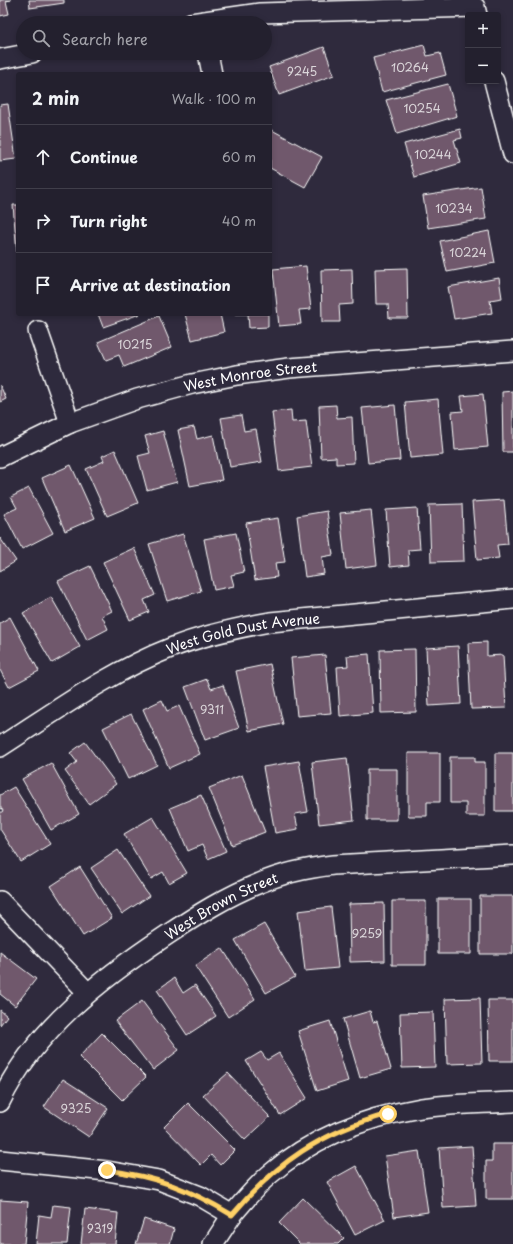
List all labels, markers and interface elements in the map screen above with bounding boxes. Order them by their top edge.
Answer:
map controls [465,12,501,84]
button: + [465,12,501,48]
search box [16,16,272,60]
icon: search [30,27,52,49]
text: Search here [62,27,148,50]
button: − [465,48,501,84]
house number: 10264 [391,58,429,76]
house number: 9245 [287,62,317,80]
text: 2 min [32,85,79,111]
text: Walk · 100 m [172,89,256,108]
house number: 10254 [403,99,441,117]
text: Continue [70,145,138,168]
house number: 10244 [414,145,452,163]
icon: ahead [32,146,54,168]
text: 60 m [222,147,256,166]
house number: 10234 [435,199,473,217]
text: Turn right [70,209,147,232]
icon: right [32,210,54,232]
text: 40 m [222,211,256,230]
house number: 10224 [449,243,487,261]
text: Arrive at destination [70,273,231,296]
icon: arrive [32,274,54,296]
house number: 10215 [118,335,152,353]
street label: West Monroe Street [181,355,318,396]
street label: West Gold Dust Avenue [163,607,321,659]
house number: 9311 [200,700,224,718]
street label: West Brown Street [160,867,281,944]
house number: 9259 [352,924,382,942]
house number: 9325 [61,1099,91,1117]
route start [379,1105,397,1123]
route end [98,1161,116,1179]
house number: 9319 [87,1219,113,1237]

